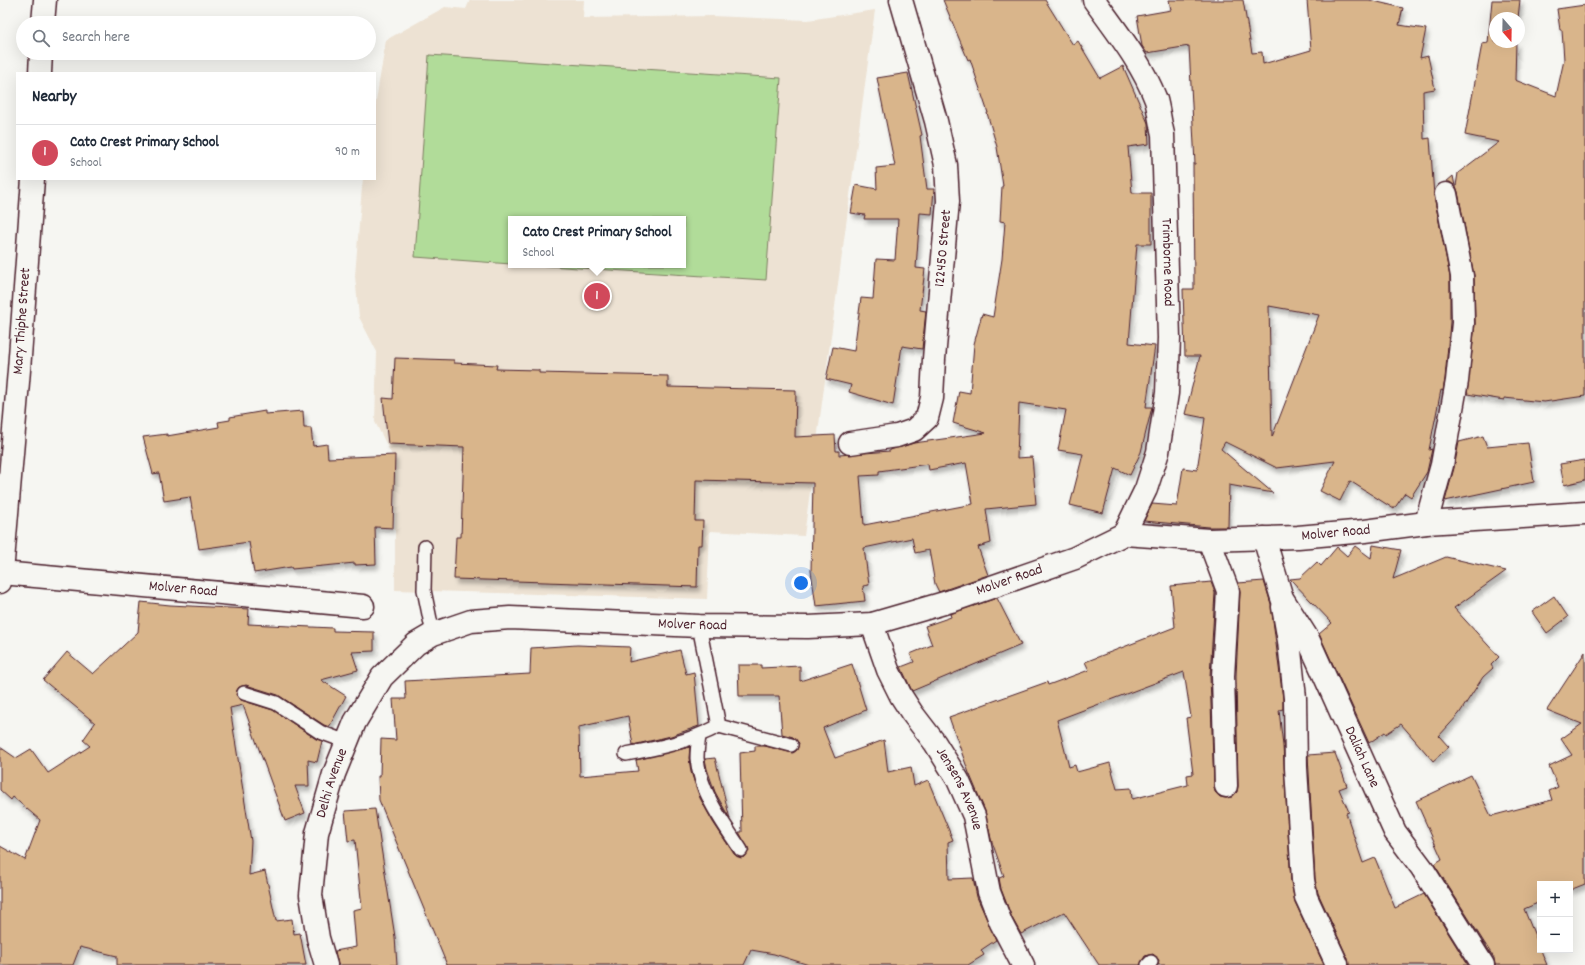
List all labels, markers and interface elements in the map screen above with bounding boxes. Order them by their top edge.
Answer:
north arrow [1489,12,1525,48]
search box [16,16,376,60]
icon: search [30,27,52,49]
text: Search here [62,27,130,49]
text: Nearby [32,86,76,110]
text: Cato Crest Primary School [70,132,219,154]
text: 1 [44,143,46,162]
text: 90 m [335,143,360,162]
text: School [70,154,102,173]
street label: 122450 Street [929,208,958,288]
popup [508,216,686,268]
street label: Trimborne Road [1154,218,1179,307]
text: Cato Crest Primary School [523,222,671,244]
text: School [523,244,554,263]
street label: Mary Thiphe Street [8,266,37,375]
pin: 1 [584,281,610,311]
street label: Molver Road [1301,519,1372,548]
street label: Molver Road [973,559,1046,602]
your location [791,573,811,593]
street label: Molver Road [148,575,219,604]
street label: Molver Road [658,613,727,637]
street label: Daliah Lane [1338,723,1385,792]
street label: Jensens Avenue [930,743,988,832]
street label: Delhi Avenue [311,745,354,821]
map controls [1537,881,1573,953]
button: + [1537,881,1573,917]
button: − [1537,917,1573,953]

